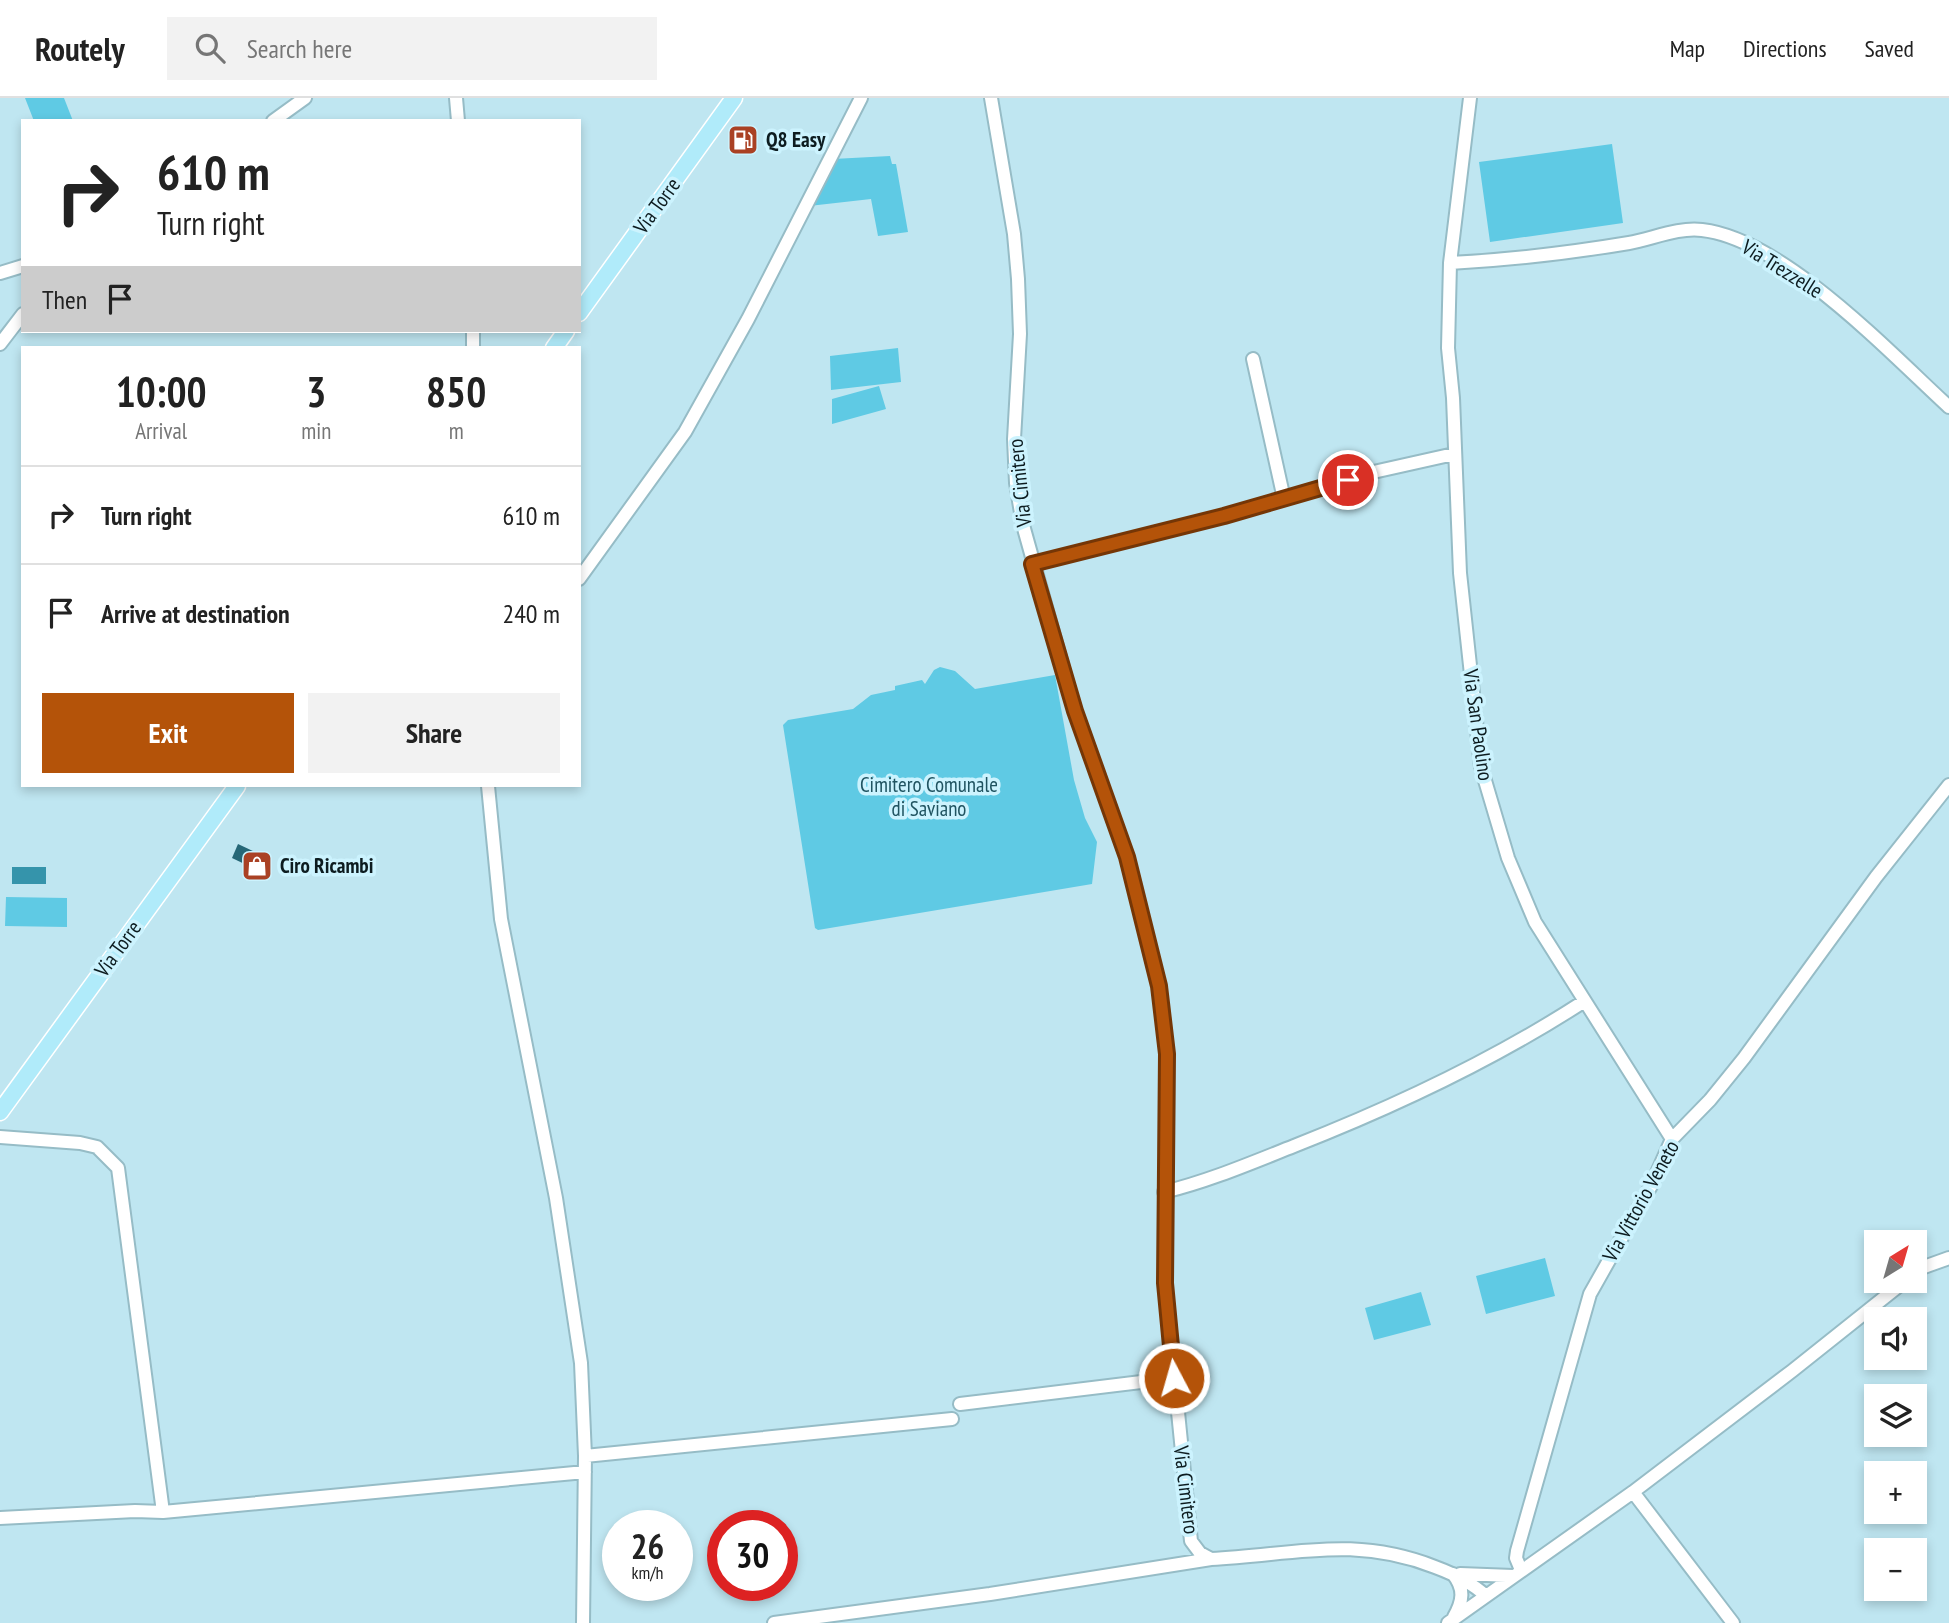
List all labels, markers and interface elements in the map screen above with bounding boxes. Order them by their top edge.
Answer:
search box [167,17,657,80]
text: Routely [35,27,125,70]
icon: search [191,29,229,67]
text: Search here [247,32,352,65]
text: Map [1670,33,1705,64]
text: Directions [1743,33,1827,64]
text: Saved [1865,33,1914,64]
fuel station icon: Q8 Easy [726,123,760,157]
place label: Q8 Easy [766,126,826,153]
text: 610 m [157,140,270,204]
icon: right [42,147,133,238]
street label: Via Torre [627,172,686,240]
text: Turn right [157,202,265,244]
street label: Via Trezzelle [1736,233,1828,304]
icon: arrive [101,280,139,318]
text: Then [42,283,87,316]
text: 10:00 [116,364,207,419]
text: 3 [306,364,326,419]
text: 850 [426,364,486,419]
text: Arrival [135,416,187,445]
text: min [301,416,331,445]
text: m [449,416,464,445]
street label: Via Cimitero [1001,438,1038,530]
pin [1318,450,1378,510]
icon: arrive [1329,461,1367,499]
icon: right [42,496,80,534]
text: Turn right [101,499,192,532]
text: 610 m [502,499,560,532]
icon: arrive [42,594,80,632]
text: Arrive at destination [101,597,290,630]
text: 240 m [502,597,560,630]
street label: Via San Paolino [1457,666,1500,782]
button: Exit [42,693,294,773]
button: Share [308,693,560,773]
park label: Cimitero Comunale di Saviano [860,771,998,822]
shop icon: Ciro Ricambi [240,849,274,883]
place label: Ciro Ricambi [280,852,373,879]
street label: Via Torre [88,915,147,983]
street label: Via Vittorio Veneto [1596,1135,1685,1267]
north arrow [1864,1230,1927,1293]
map controls [1864,1230,1927,1601]
button: sound [1864,1307,1927,1370]
position arrow [1137,1341,1211,1415]
button: layers [1864,1384,1927,1447]
street label: Via Cimitero [1168,1443,1205,1536]
button: + [1864,1461,1927,1524]
speed limit sign: 30 [707,1510,798,1601]
text: 26 [631,1523,664,1569]
button: − [1864,1538,1927,1601]
text: km/h [632,1561,663,1584]

